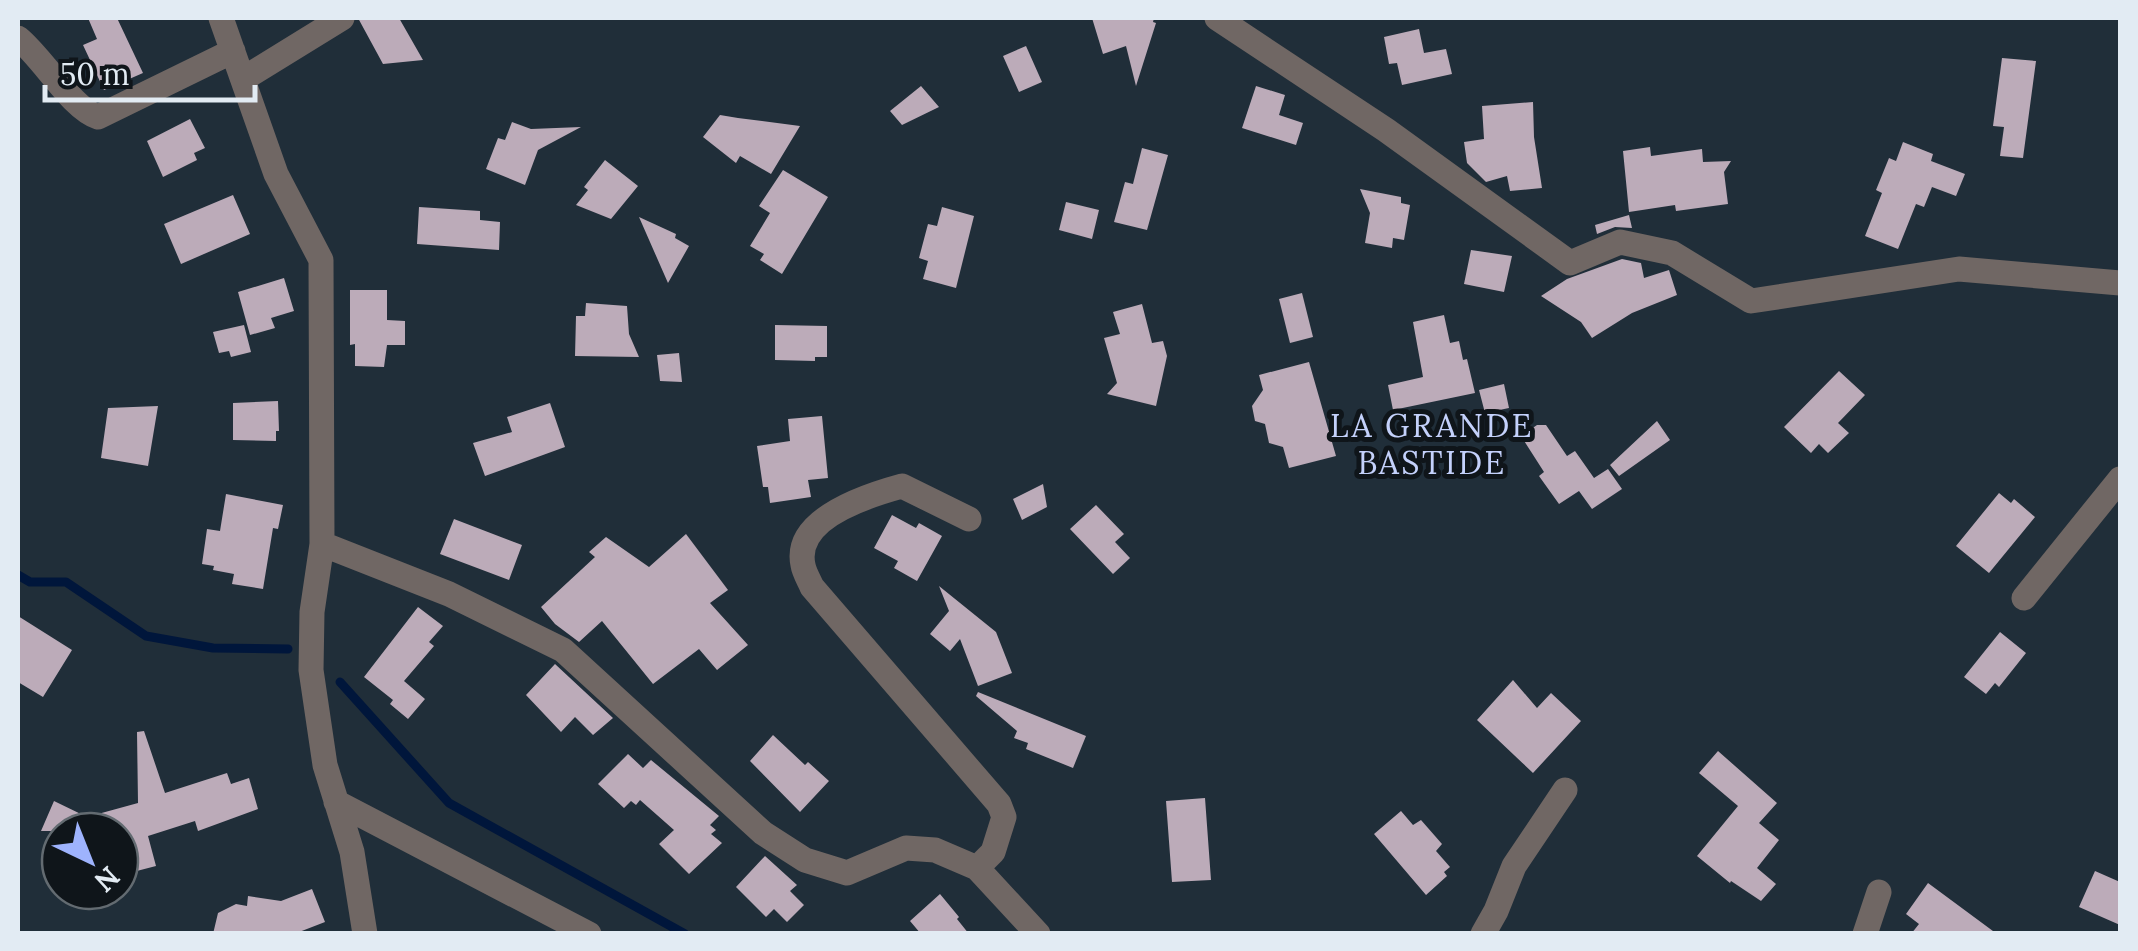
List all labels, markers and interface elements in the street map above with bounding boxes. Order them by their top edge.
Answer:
scale bar [45,40,255,102]
text: 50 m [60,55,130,93]
district label: LA GRANDE BASTIDE [1330,405,1534,483]
north arrow [40,811,140,911]
text: N [87,859,127,900]

